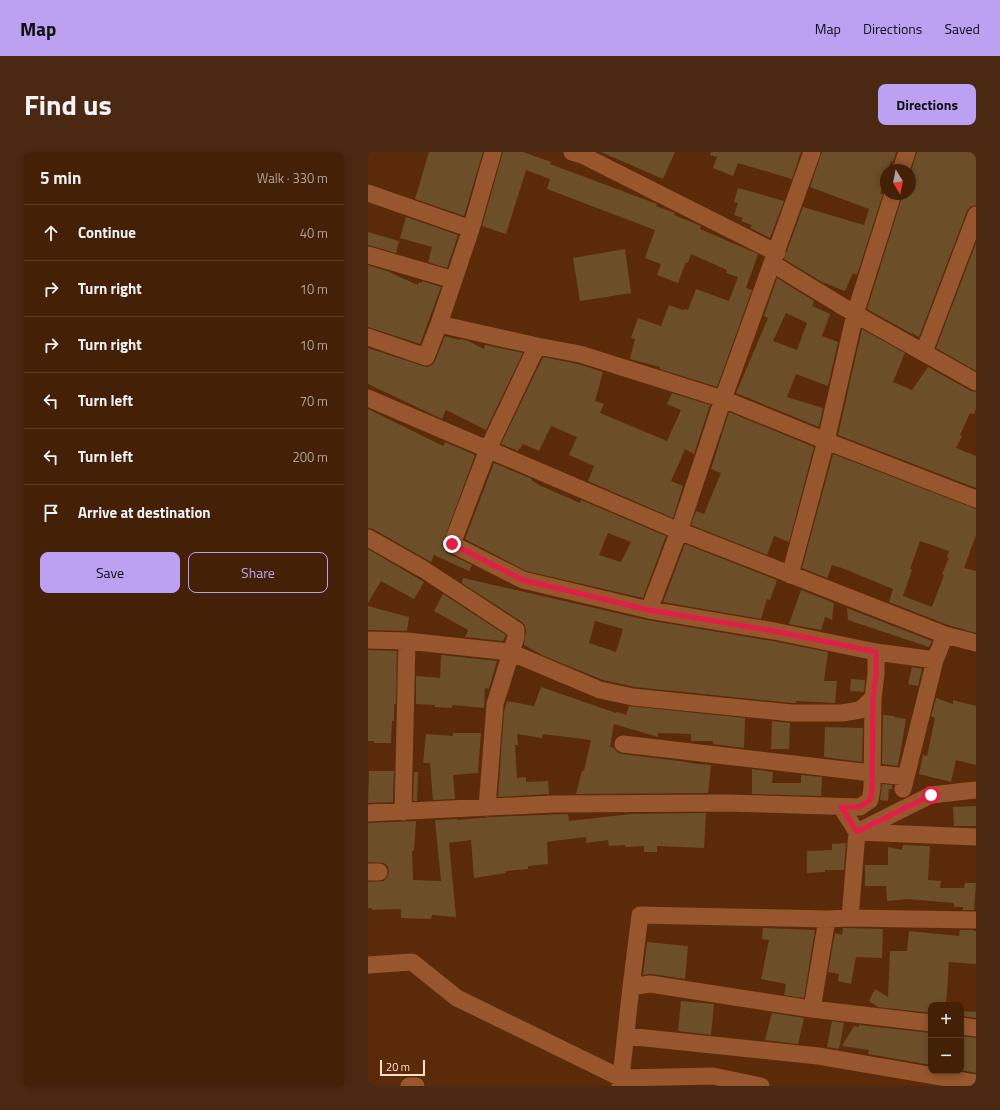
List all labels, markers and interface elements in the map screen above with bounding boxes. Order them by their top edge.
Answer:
text: Map [20,14,56,43]
text: Map [815,18,841,39]
text: Directions [863,18,922,39]
text: Saved [944,18,980,39]
text: Find us [24,83,112,126]
button: Directions [878,84,976,125]
north arrow [880,164,916,200]
text: 5 min [40,165,81,191]
text: Walk · 330 m [257,168,328,188]
text: Continue [78,221,136,244]
icon: ahead [40,222,62,244]
text: 40 m [300,223,328,243]
text: Turn right [78,277,142,300]
icon: right [40,278,62,300]
text: 10 m [300,279,328,299]
text: Turn right [78,333,142,356]
icon: right [40,334,62,356]
text: 10 m [300,335,328,355]
text: Turn left [78,389,133,412]
icon: left [40,390,62,412]
text: 70 m [300,391,328,411]
text: Turn left [78,445,133,468]
icon: left [40,446,62,468]
text: 200 m [292,447,328,467]
text: Arrive at destination [78,501,211,524]
icon: arrive [40,502,62,524]
route end [443,535,461,553]
button: Save [40,552,180,593]
button: Share [188,552,328,593]
route start [922,786,940,804]
map controls [928,1002,964,1074]
button: + [928,1002,964,1038]
button: − [928,1038,964,1074]
scale bar [380,1058,425,1077]
text: 20 m [386,1059,410,1075]

